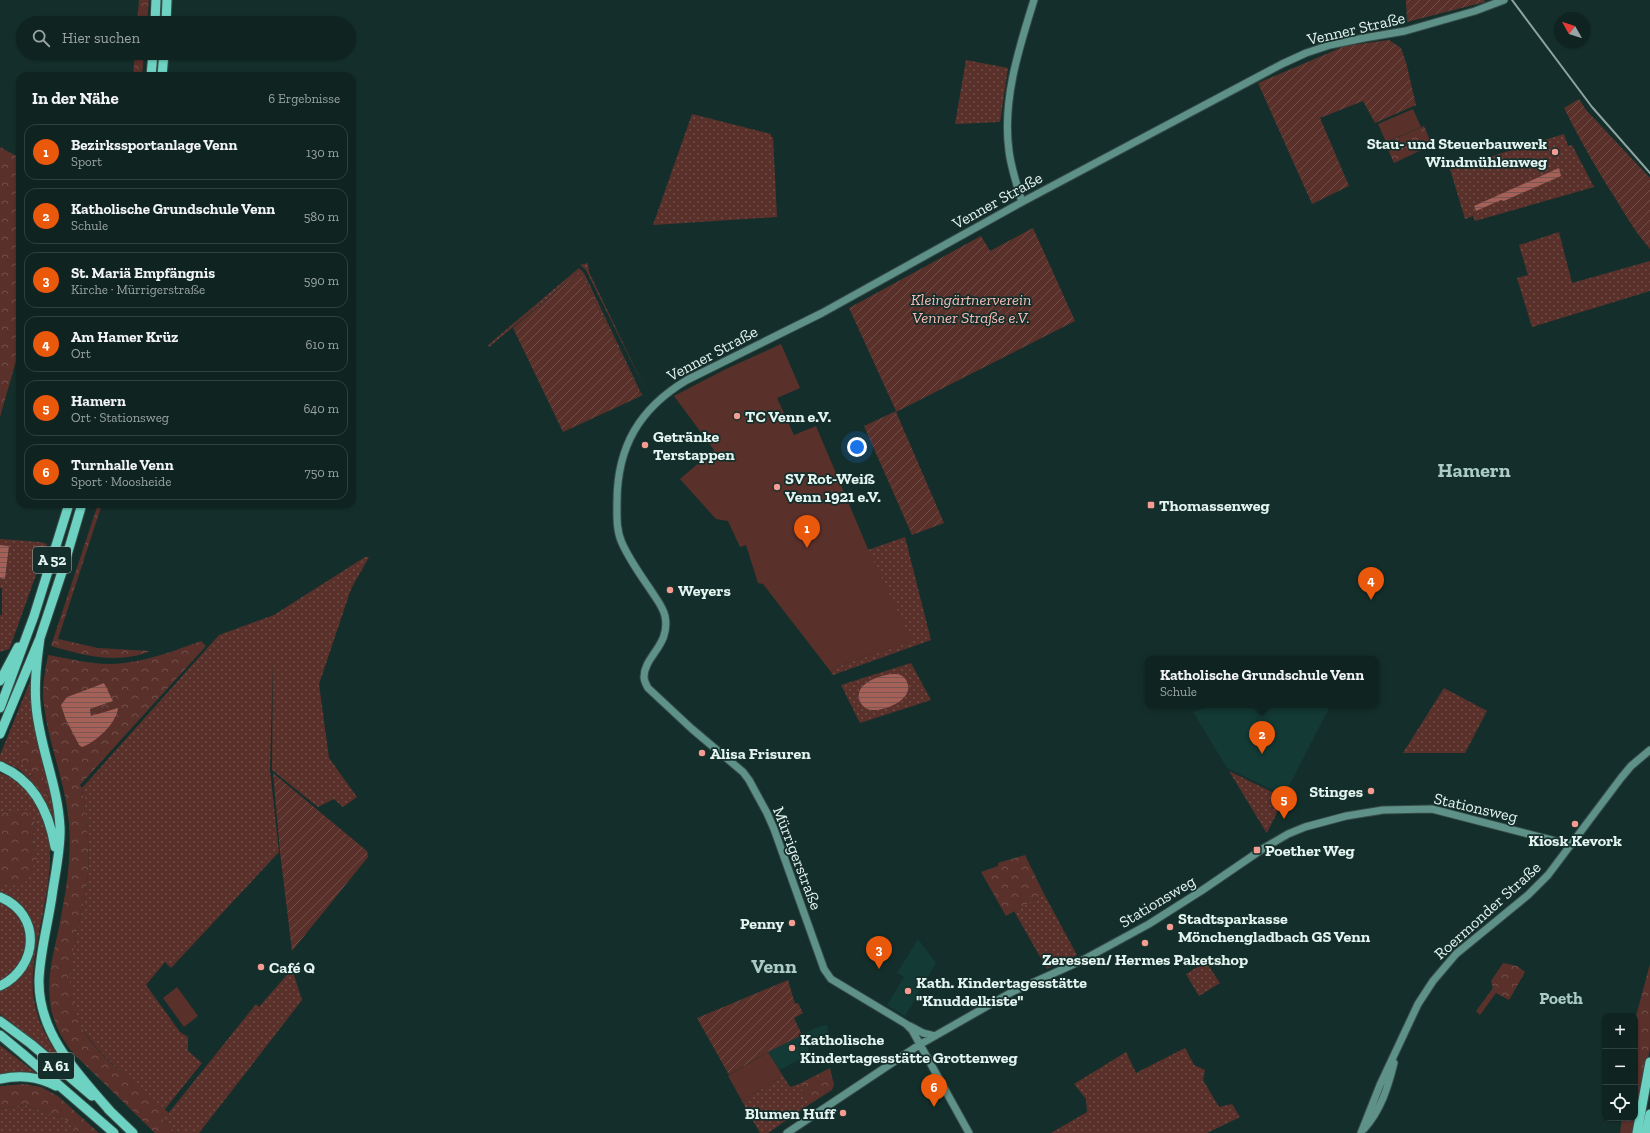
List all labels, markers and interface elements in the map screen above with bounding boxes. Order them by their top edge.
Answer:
street label: Venner Straße [1304,8,1407,49]
north arrow [1554,12,1590,48]
search box [16,16,356,60]
icon: search [30,27,52,49]
text: Hier suchen [62,29,140,47]
text: In der Nähe [32,88,119,108]
text: 6 Ergebnisse [268,91,340,106]
place label: Stau- und Steuerbauwerk Windmühlenweg [1367,134,1547,171]
text: Bezirkssportanlage Venn [71,136,237,154]
text: 1 [43,145,49,160]
text: 130 m [306,145,339,160]
marker: Stau- und Steuerbauwerk Windmühlenweg [1550,147,1560,157]
text: Sport [71,154,102,169]
street label: Venner Straße [948,168,1045,233]
text: Katholische Grundschule Venn [71,200,275,218]
text: 2 [43,209,49,224]
text: 580 m [304,209,339,224]
text: Schule [71,218,108,233]
text: St. Mariä Empfängnis [71,264,215,282]
text: 3 [43,273,49,288]
text: 590 m [304,273,339,288]
text: Kirche · Mürrigerstraße [71,282,205,297]
park label: Kleingärtnerverein Venner Straße e.V. [911,290,1031,327]
street label: Venner Straße [663,322,761,386]
text: Am Hamer Krüz [71,328,178,346]
text: 4 [42,337,50,352]
text: 610 m [305,337,339,352]
text: Ort [71,346,91,361]
text: Hamern [71,392,126,410]
text: 5 [43,401,49,416]
text: 640 m [303,401,339,416]
place label: TC Venn e.V. [745,407,831,426]
text: Ort · Stationsweg [71,410,169,425]
marker: TC Venn e.V. [732,411,742,421]
place label: Getränke Terstappen [653,427,735,464]
your location [847,437,867,457]
marker: Getränke Terstappen [640,440,650,450]
text: Turnhalle Venn [71,456,174,474]
district label: Hamern [1437,458,1511,482]
text: 6 [43,465,49,480]
text: 750 m [305,465,339,480]
place label: SV Rot-Weiß Venn 1921 e.V. [785,469,881,506]
text: Sport · Moosheide [71,474,171,489]
marker: SV Rot-Weiß Venn 1921 e.V. [772,482,782,492]
place label: Thomassenweg [1159,496,1270,515]
marker: Thomassenweg [1146,500,1156,510]
pin: 1 [794,515,820,548]
road number: A 52 [33,547,71,573]
pin: 4 [1358,567,1384,600]
place label: Weyers [678,581,731,600]
marker: Weyers [665,585,675,595]
popup [1145,656,1379,708]
text: Katholische Grundschule Venn [1160,666,1364,684]
text: Schule [1160,684,1197,699]
pin: 2 [1249,721,1275,754]
place label: Alisa Frisuren [710,744,811,763]
marker: Alisa Frisuren [697,748,707,758]
place label: Stinges [1309,782,1363,801]
pin: 5 [1271,786,1297,819]
marker: Stinges [1366,786,1376,796]
street label: Stationsweg [1432,789,1520,826]
street label: Mürrigerstraße [769,804,826,912]
marker: Kiosk Kevork [1570,819,1580,829]
place label: Kiosk Kevork [1528,831,1622,850]
place label: Poether Weg [1265,841,1355,860]
marker: Poether Weg [1252,845,1262,855]
street label: Roermonder Straße [1430,858,1544,963]
street label: Stationsweg [1116,871,1199,932]
place label: Stadtsparkasse Mönchengladbach GS Venn [1178,909,1371,946]
place label: Penny [740,914,785,933]
marker: Penny [787,918,797,928]
marker: Stadtsparkasse Mönchengladbach GS Venn [1165,922,1175,932]
pin: 3 [866,936,892,969]
marker: Zeressen/ Hermes Paketshop [1140,938,1150,948]
place label: Zeressen/ Hermes Paketshop [1042,950,1248,969]
district label: Venn [751,954,797,978]
place label: Café Q [269,958,316,977]
marker: Café Q [256,962,266,972]
place label: Kath. Kindertagesstätte "Knuddelkiste" [916,973,1087,1010]
marker: Kath. Kindertagesstätte "Knuddelkiste" [903,986,913,996]
district label: Poeth [1539,988,1583,1008]
map controls [1602,1013,1638,1121]
button: + [1602,1013,1638,1049]
place label: Katholische Kindertagesstätte Grottenweg [800,1030,1018,1067]
marker: Katholische Kindertagesstätte Grottenweg [787,1043,797,1053]
button: − [1602,1049,1638,1085]
road number: A 61 [38,1053,74,1079]
pin: 6 [921,1074,947,1107]
button: locate [1602,1085,1638,1121]
place label: Blumen Huff [745,1104,837,1123]
marker: Blumen Huff [838,1108,848,1118]

